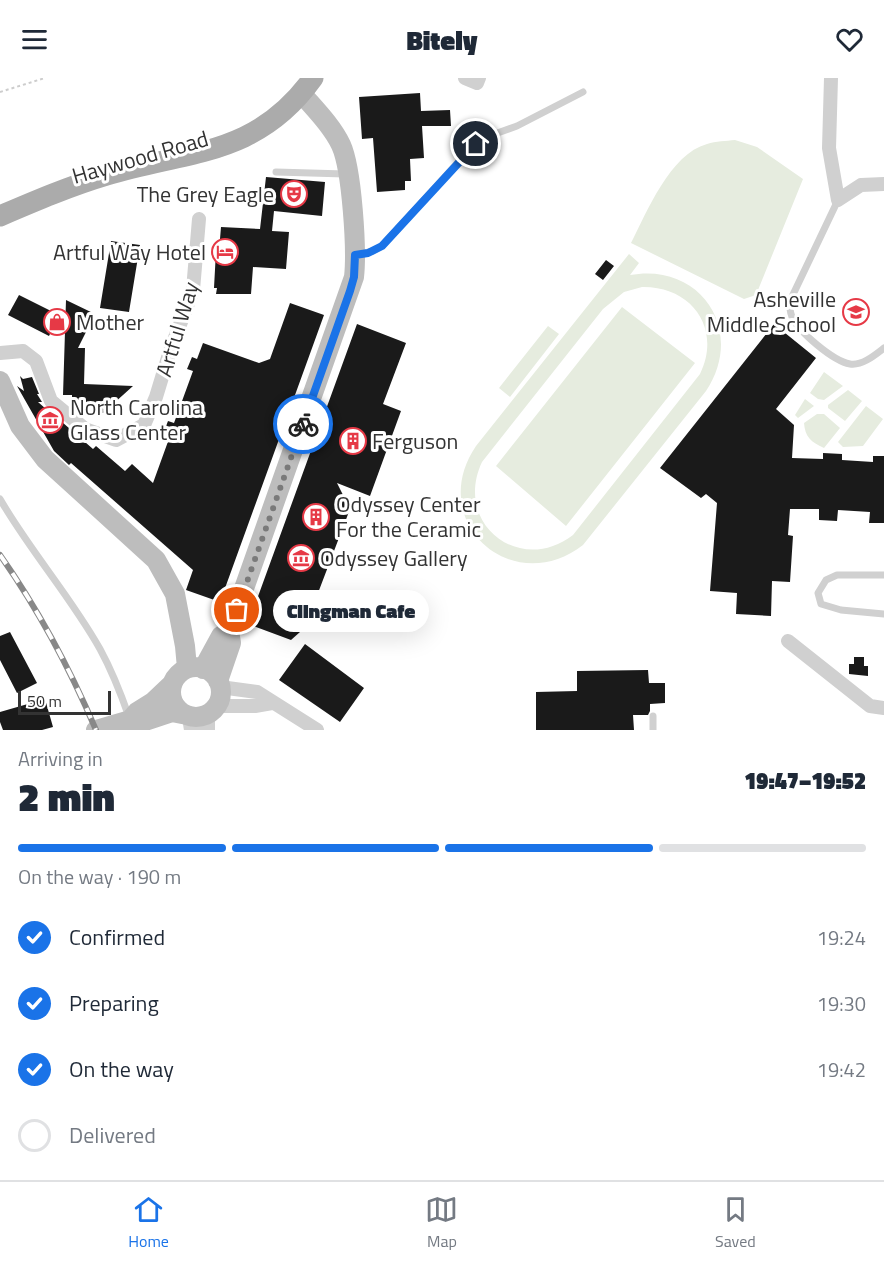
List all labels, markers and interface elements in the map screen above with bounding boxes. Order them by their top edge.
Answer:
text: Bitely [406,19,478,60]
icon: menu [18,23,51,56]
icon: heart [833,23,866,56]
pin [450,118,501,169]
street label: Haywood Road [68,121,212,193]
icon: home [459,127,492,160]
place label: The Grey Eagle [137,177,274,211]
theatre icon: The Grey Eagle [279,179,309,209]
place label: Artful Way Hotel [53,235,206,269]
hotel icon: Artful Way Hotel [210,237,240,267]
street label: Artful Way [146,277,208,381]
place label: Asheville Middle School [707,282,836,341]
school or university icon: Asheville Middle School [841,297,871,327]
place label: Mother [76,305,145,339]
shop icon: Mother [42,307,72,337]
place label: North Carolina Glass Center [70,390,203,449]
courier [273,394,333,454]
museum icon: North Carolina Glass Center [35,405,65,435]
icon: bike [287,408,320,441]
place label: Ferguson [372,424,458,458]
building icon: Ferguson [338,426,368,456]
place label: Odyssey Center For the Ceramic [336,487,481,546]
building icon: Odyssey Center For the Ceramic [301,502,331,532]
place label: Odyssey Gallery [320,541,468,575]
museum icon: Odyssey Gallery [286,543,316,573]
pin [211,584,262,635]
callout: Clingman Cafe [273,589,429,631]
icon: bag [220,593,253,626]
text: Clingman Cafe [287,595,415,626]
scale bar [18,688,111,716]
text: 50 m [27,689,62,713]
text: Arriving in [18,743,103,774]
text: 19:47–19:52 [744,764,866,798]
text: 2 min [18,767,115,826]
text: On the way · 190 m [18,861,181,892]
text: Confirmed [69,920,165,954]
icon: check [18,921,51,954]
text: 19:24 [817,922,866,953]
text: Preparing [69,986,159,1020]
icon: check [18,987,51,1020]
text: 19:30 [817,988,866,1019]
text: On the way [69,1052,174,1086]
icon: check [18,1053,51,1086]
text: 19:42 [817,1054,866,1085]
text: Delivered [69,1118,156,1152]
tab: Home [128,1193,169,1253]
tab: Map [425,1193,458,1253]
tab: Saved [715,1193,756,1253]

